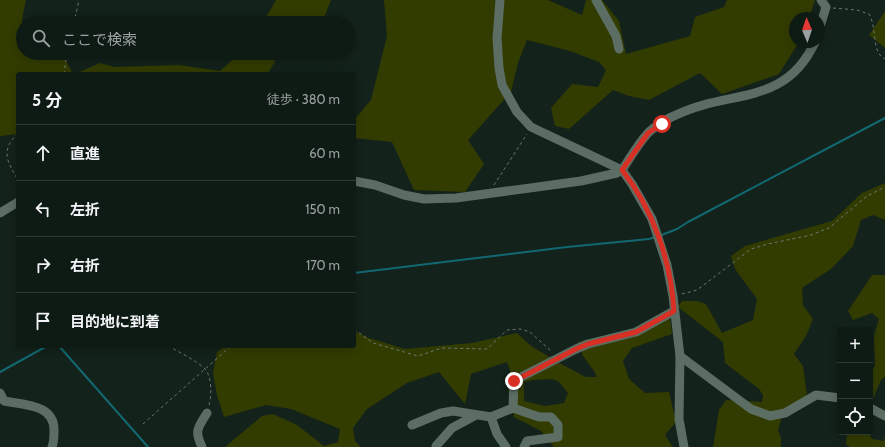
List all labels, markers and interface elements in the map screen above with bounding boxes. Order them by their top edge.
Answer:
north arrow [789,12,825,48]
search box [16,16,356,60]
icon: search [30,27,52,49]
text: ここで検索 [62,31,137,49]
text: 5 分 [32,90,62,110]
text: 徒歩 · 380 m [267,91,340,107]
route start [653,115,671,133]
icon: ahead [32,142,54,164]
text: 直進 [70,145,100,163]
text: 60 m [309,145,340,161]
icon: left [32,198,54,220]
text: 左折 [70,201,100,219]
text: 150 m [305,201,340,217]
icon: right [32,254,54,276]
text: 右折 [70,257,100,275]
text: 170 m [306,257,340,273]
icon: arrive [32,310,54,332]
text: 目的地に到着 [70,313,160,331]
map controls [837,327,873,435]
button: + [837,327,873,363]
button: − [837,363,873,399]
route end [505,372,523,390]
button: locate [837,399,873,435]

